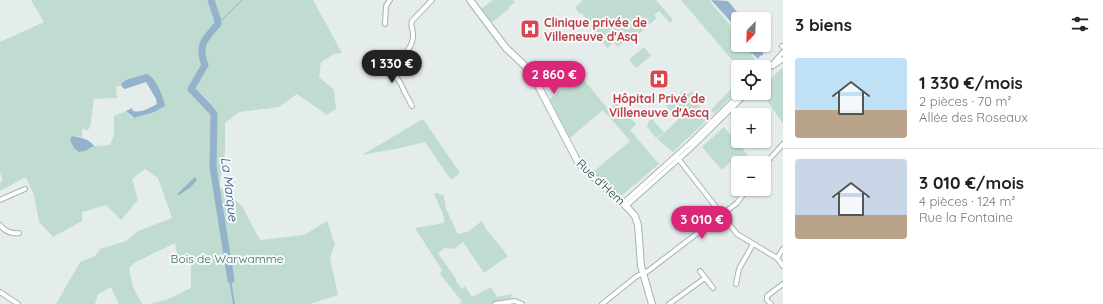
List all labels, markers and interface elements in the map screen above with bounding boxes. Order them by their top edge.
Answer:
north arrow [731,12,771,52]
map controls [731,12,771,196]
icon: filters [1069,13,1091,35]
text: 3 biens [795,14,852,35]
place label: Clinique privée de Villeneuve d'Asq [544,15,647,44]
hospital icon: Clinique privée de Villeneuve d'Asq [519,18,541,40]
pin: 1 330 € [355,50,429,84]
text: 1 330 € [371,55,413,71]
button: locate [731,60,771,100]
pin: 2 860 € [517,61,591,95]
text: 2 860 € [531,66,577,82]
hospital icon: Hôpital Privé de Villeneuve d'Ascq [648,68,670,90]
text: 1 330 €/mois [919,72,1023,93]
icon: home [827,74,875,122]
place label: Hôpital Privé de Villeneuve d'Ascq [609,91,709,120]
text: 2 pièces · 70 m² [919,93,1012,109]
button: + [731,108,771,148]
text: Allée des Roseaux [919,109,1028,125]
water label: La Marque [218,156,242,223]
street label: Rue d'Hem [574,156,628,208]
button: − [731,156,771,196]
text: 3 010 €/mois [919,172,1024,193]
icon: home [827,175,875,223]
text: 4 pièces · 124 m² [919,193,1015,209]
pin: 3 010 € [665,206,739,240]
text: Rue la Fontaine [919,209,1013,225]
text: 3 010 € [680,211,724,227]
park label: Bois de Warwamme [171,251,284,266]

